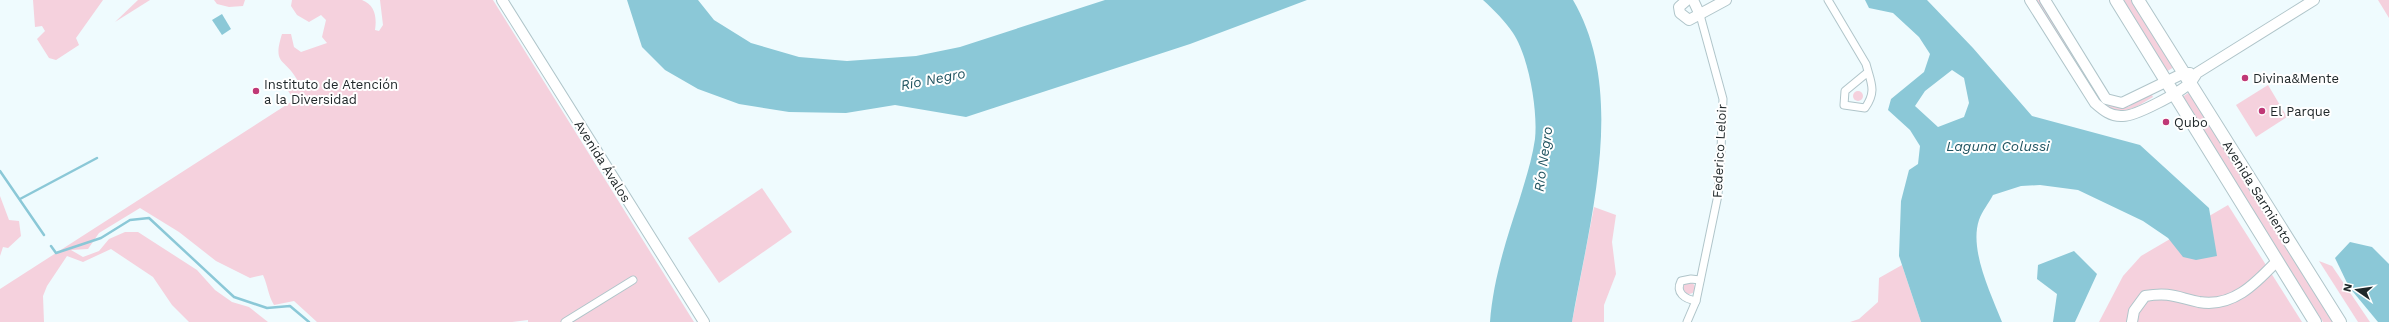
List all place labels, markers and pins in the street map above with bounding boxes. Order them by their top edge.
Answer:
place label: Divina&Mente [2253,71,2339,86]
marker: Divina&Mente [2240,73,2250,83]
place label: Instituto de Atención a la Diversidad [264,77,398,107]
marker: Instituto de Atención a la Diversidad [251,86,261,96]
place label: El Parque [2270,104,2330,119]
marker: El Parque [2257,106,2267,116]
place label: Qubo [2174,115,2208,130]
marker: Qubo [2161,117,2171,127]

